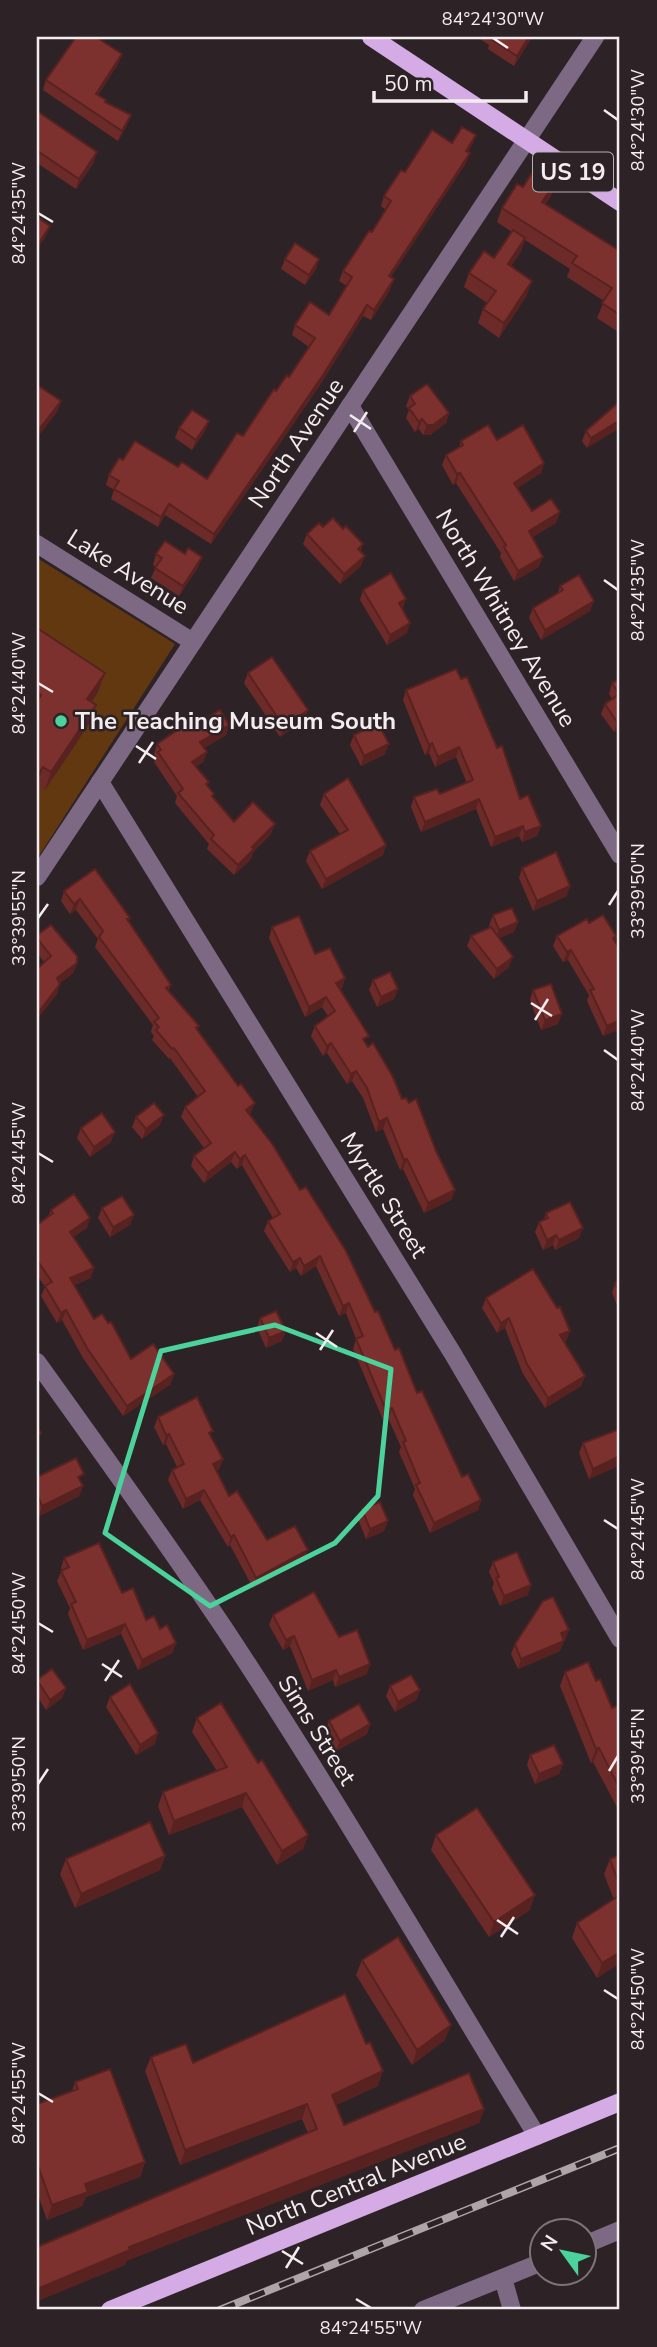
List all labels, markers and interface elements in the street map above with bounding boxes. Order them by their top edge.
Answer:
text: 84°24'30"W [442,7,544,31]
scale bar [374,60,526,104]
text: 84°24'30"W [626,69,650,171]
text: 50 m [384,70,433,98]
road number: US 19 [533,153,613,192]
text: 84°24'35"W [7,162,31,264]
street label: North Avenue [241,372,351,514]
street label: North Whitney Avenue [428,503,584,733]
street label: Lake Avenue [61,522,195,622]
text: 84°24'35"W [626,539,650,641]
text: 84°24'40"W [7,632,31,734]
place label: The Teaching Museum South [75,705,396,737]
marker: The Teaching Museum South [53,713,69,729]
text: 33°39'50"N [626,843,650,939]
text: 33°39'55"N [7,870,31,966]
text: 84°24'40"W [626,1009,650,1111]
text: 84°24'45"W [7,1102,31,1204]
street label: Myrtle Street [333,1126,435,1264]
text: 84°24'45"W [626,1478,650,1580]
text: 84°24'50"W [7,1572,31,1674]
street label: Sims Street [271,1669,364,1792]
text: 33°39'45"N [626,1708,650,1804]
text: 33°39'50"N [7,1736,31,1832]
text: 84°24'50"W [626,1948,650,2050]
text: 84°24'55"W [7,2042,31,2144]
street label: North Central Avenue [241,2125,471,2243]
north arrow [528,2218,598,2288]
text: N [535,2230,564,2256]
text: 84°24'55"W [320,2316,422,2340]

